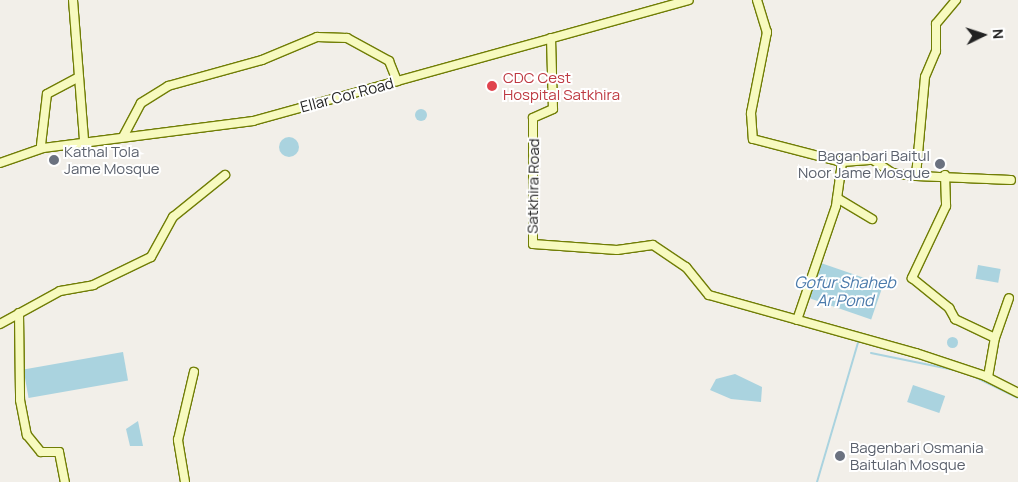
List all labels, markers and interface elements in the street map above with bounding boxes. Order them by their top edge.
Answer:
north arrow [958,10,1008,60]
text: N [989,28,1008,40]
place label: CDC Cest Hospital Satkhira [503,68,620,103]
street label: Ellar Cor Road [298,74,396,116]
marker: CDC Cest Hospital Satkhira [485,79,499,93]
street label: Satkhira Road [523,138,543,234]
place label: Kathal Tola Jame Mosque [64,142,160,177]
place label: Baganbari Baitul Noor Jame Mosque [798,146,930,181]
marker: Kathal Tola Jame Mosque [48,154,60,166]
marker: Baganbari Baitul Noor Jame Mosque [934,158,946,170]
water label: Gofur Shaheb Ar Pond [794,272,896,310]
place label: Bagenbari Osmania Baitulah Mosque [850,438,984,473]
marker: Bagenbari Osmania Baitulah Mosque [834,450,846,462]

